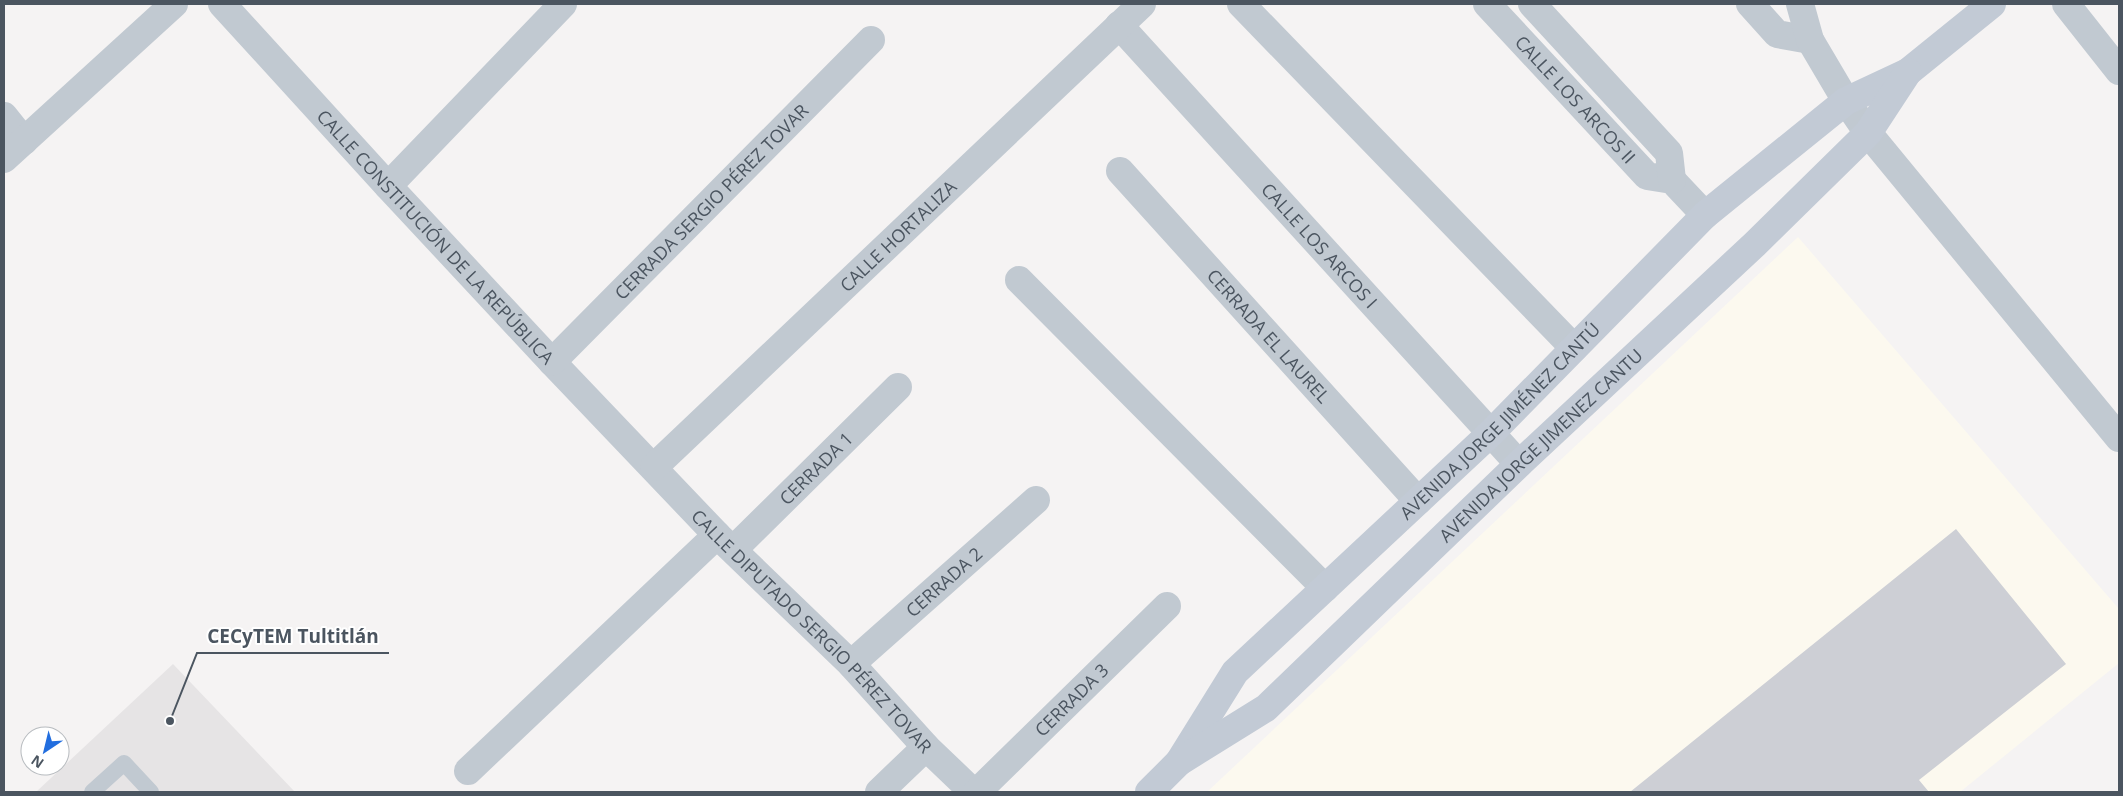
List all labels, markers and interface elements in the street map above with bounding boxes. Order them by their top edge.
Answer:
street label: CALLE LOS ARCOS II [1510,30,1641,168]
street label: CERRADA SERGIO PÉREZ TOVAR [609,98,813,304]
street label: CALLE CONSTITUCIÓN DE LA REPÚBLICA [312,104,560,370]
street label: CALLE HORTALIZA [834,174,962,297]
street label: CALLE LOS ARCOS I [1256,177,1383,313]
street label: CERRADA EL LAUREL [1202,264,1336,408]
street label: AVENIDA JORGE JIMÉNEZ CANTÚ [1394,317,1605,524]
street label: AVENIDA JORGE JIMENEZ CANTU [1434,343,1648,547]
street label: CERRADA 1 [774,426,858,510]
street label: CALLE DIPUTADO SERGIO PÉREZ TOVAR [686,504,937,758]
street label: CERRADA 2 [901,541,987,622]
callout: CECyTEM Tultitlán [197,619,389,653]
text: CECyTEM Tultitlán [207,623,379,649]
street label: CERRADA 3 [1029,658,1113,741]
north arrow [20,726,70,776]
text: N [27,751,47,773]

